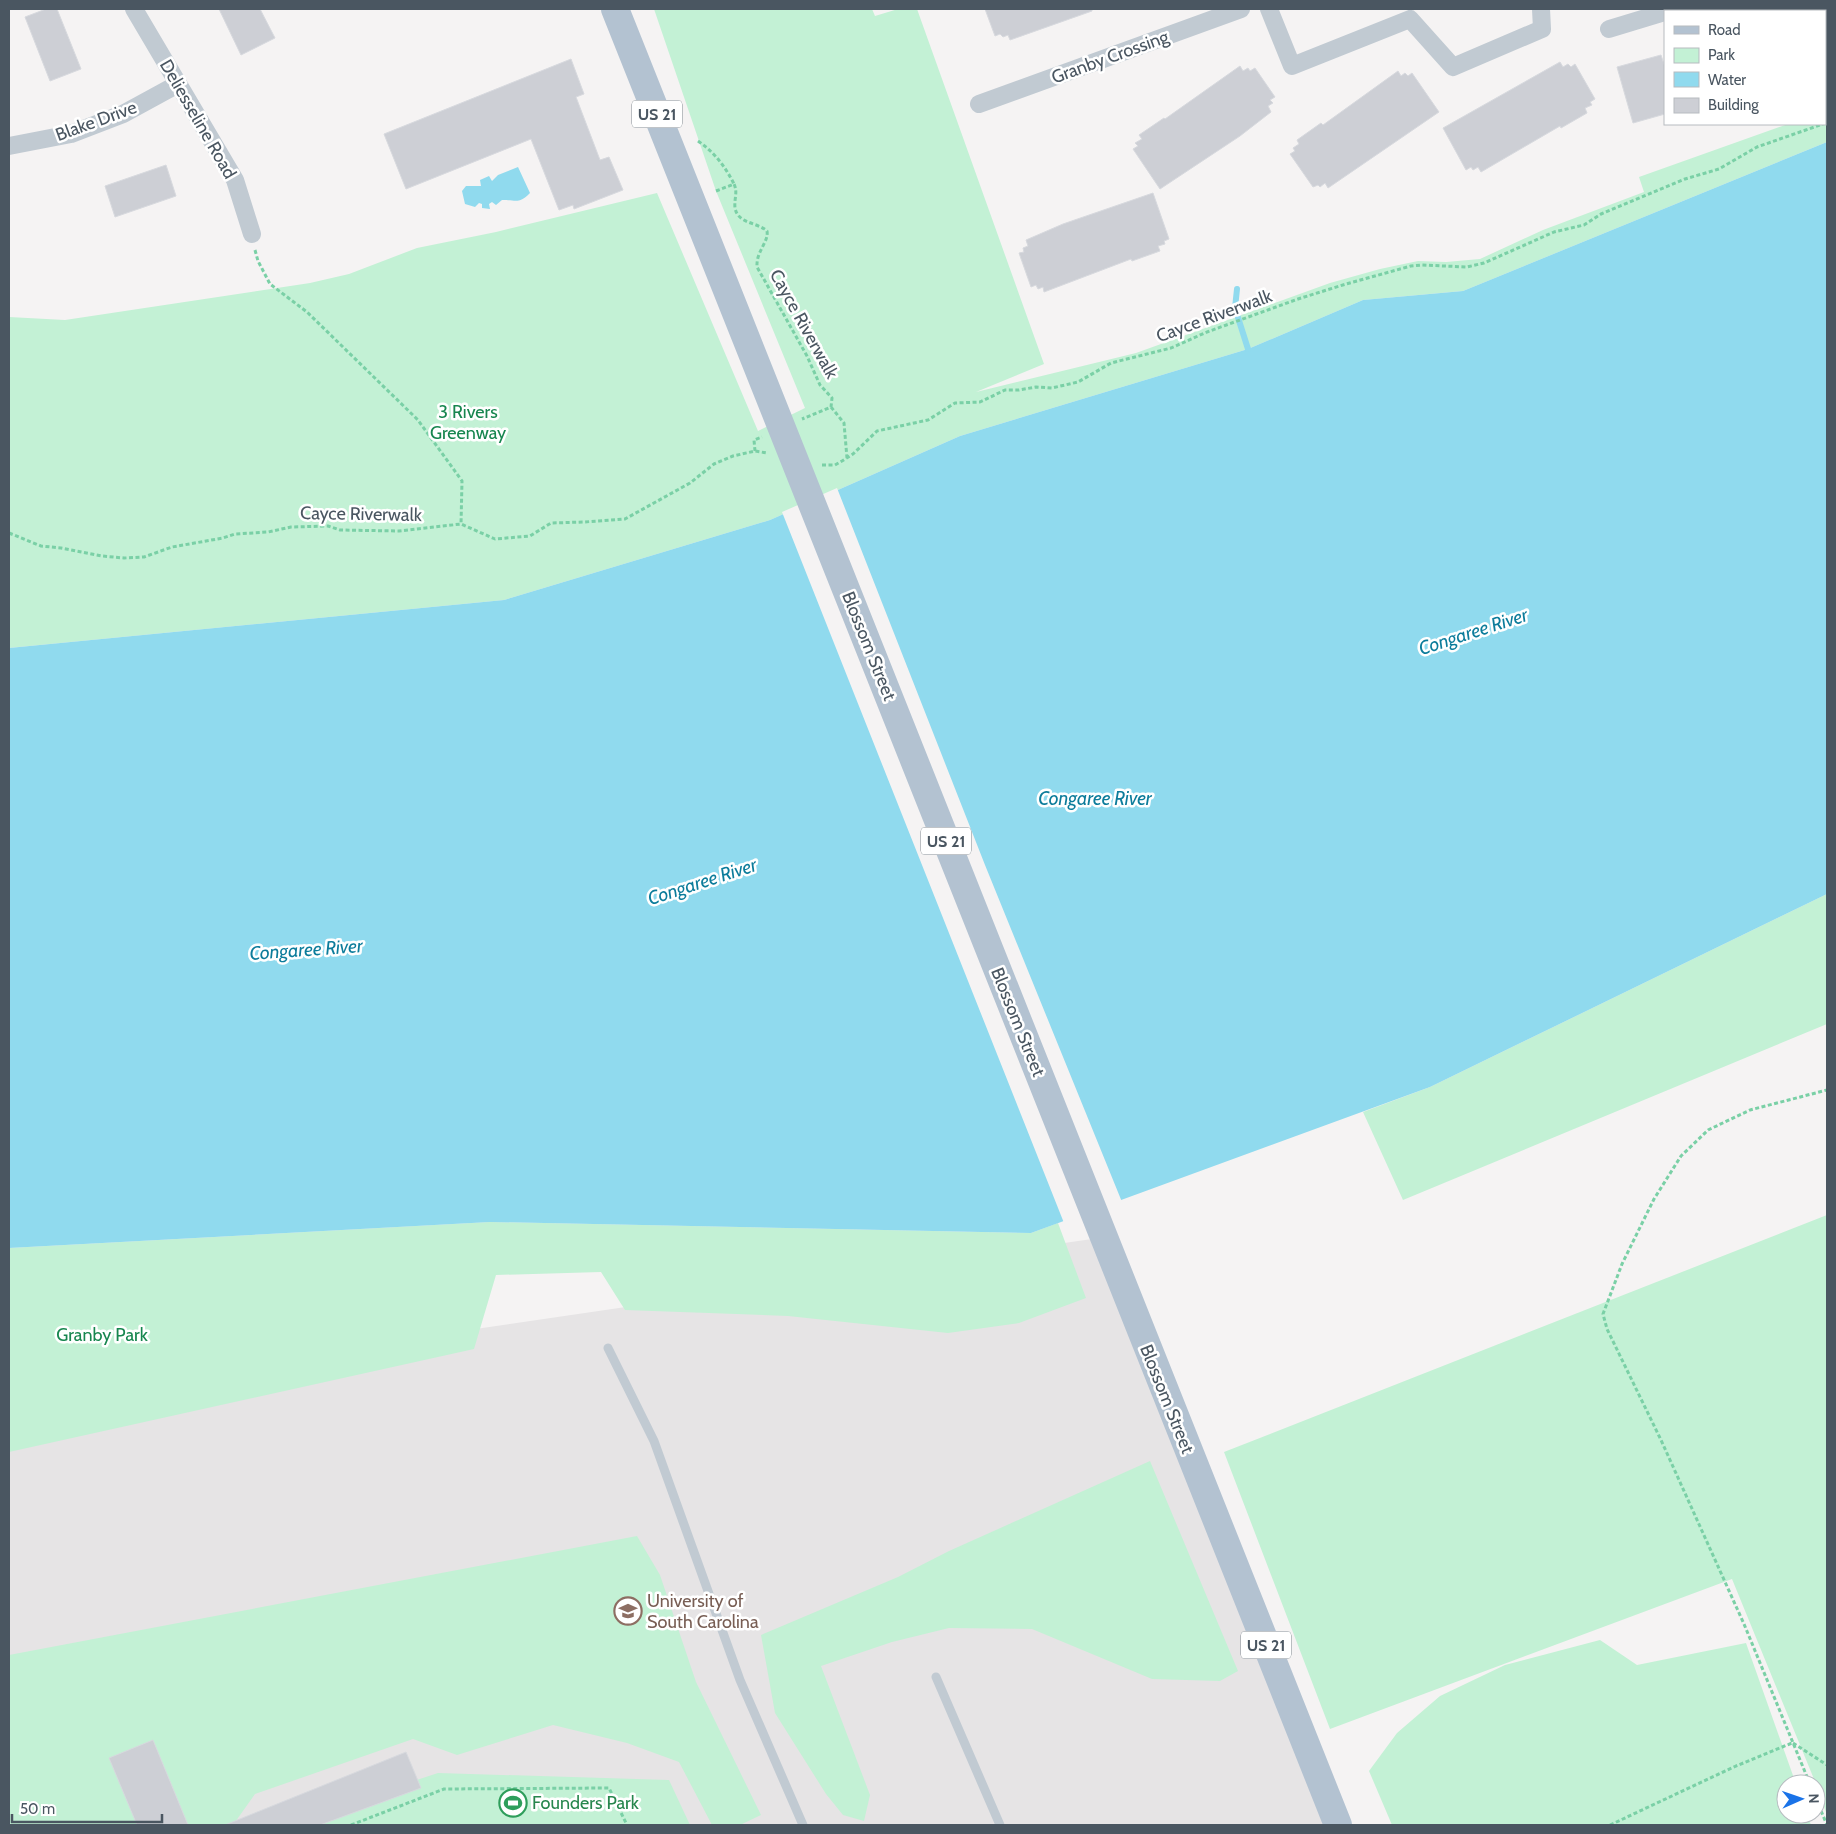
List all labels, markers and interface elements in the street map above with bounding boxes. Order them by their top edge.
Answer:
legend [1664,10,1826,125]
text: Road [1708,21,1741,39]
street label: Granby Crossing [1048,25,1173,88]
text: Park [1708,46,1735,64]
street label: Deliesseline Road [155,55,241,183]
text: Water [1708,71,1746,89]
street label: Blake Drive [52,96,140,146]
text: Building [1708,96,1759,114]
road number: US 21 [632,100,682,128]
street label: Cayce Riverwalk [765,265,844,383]
street label: Cayce Riverwalk [1153,285,1276,347]
park label: 3 Rivers Greenway [430,401,506,444]
street label: Cayce Riverwalk [300,502,423,526]
street label: Blossom Street [837,588,901,704]
water label: Congaree River [1416,603,1532,660]
water label: Congaree River [1038,787,1153,810]
road number: US 21 [921,828,971,854]
water label: Congaree River [645,853,761,910]
water label: Congaree River [249,934,365,965]
street label: Blossom Street [986,964,1050,1080]
park label: Granby Park [56,1324,149,1346]
street label: Blossom Street [1135,1341,1199,1457]
place label: University of South Carolina [647,1590,759,1633]
school or university icon: University of South Carolina [613,1596,643,1626]
road number: US 21 [1241,1632,1291,1658]
north arrow [1776,1774,1826,1824]
sports icon: Founders Park [498,1788,528,1818]
scale bar [12,1792,162,1824]
place label: Founders Park [532,1792,640,1814]
text: N [1805,1793,1823,1804]
text: 50 m [20,1800,55,1818]

